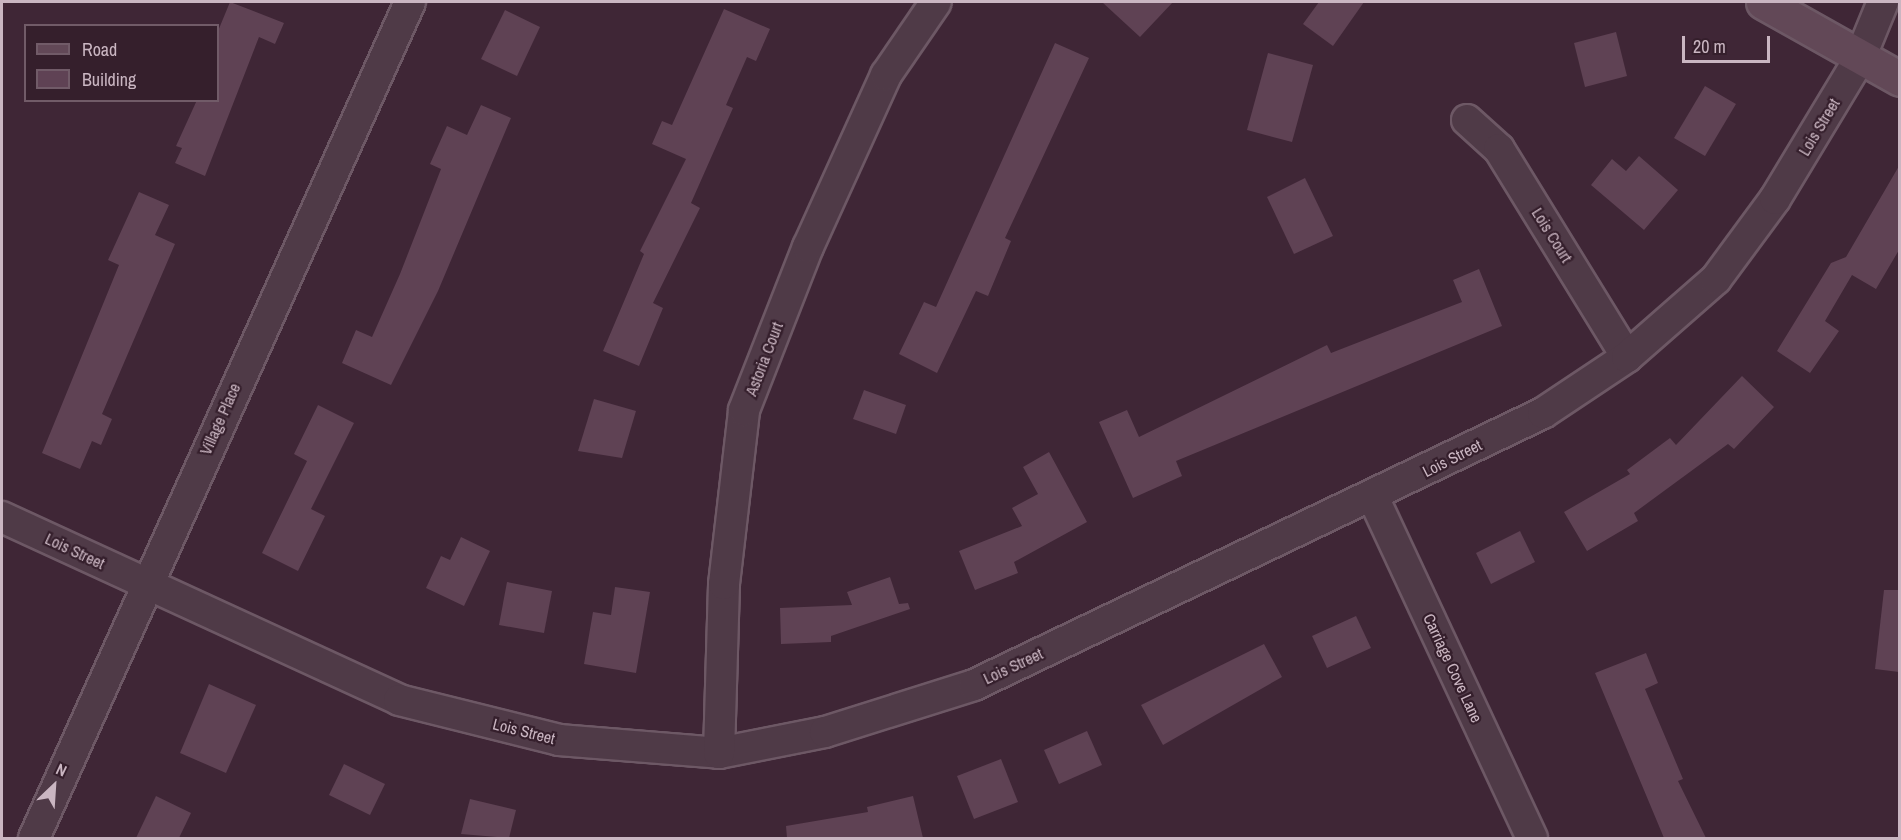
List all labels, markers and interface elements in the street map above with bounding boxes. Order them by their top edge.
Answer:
legend [24,24,219,102]
scale bar [1685,24,1774,62]
text: 20 m [1693,34,1726,59]
text: Road [82,37,117,62]
text: Building [82,67,136,92]
street label: Lois Street [1794,95,1844,159]
street label: Lois Court [1528,204,1576,266]
street label: Astoria Court [741,319,787,399]
street label: Village Place [196,380,244,458]
street label: Lois Street [1419,435,1485,481]
street label: Lois Street [42,529,108,573]
street label: Carriage Cove Lane [1419,610,1487,726]
street label: Lois Street [980,644,1046,688]
street label: Lois Street [491,714,557,748]
north arrow [24,756,84,816]
text: N [53,758,71,782]

